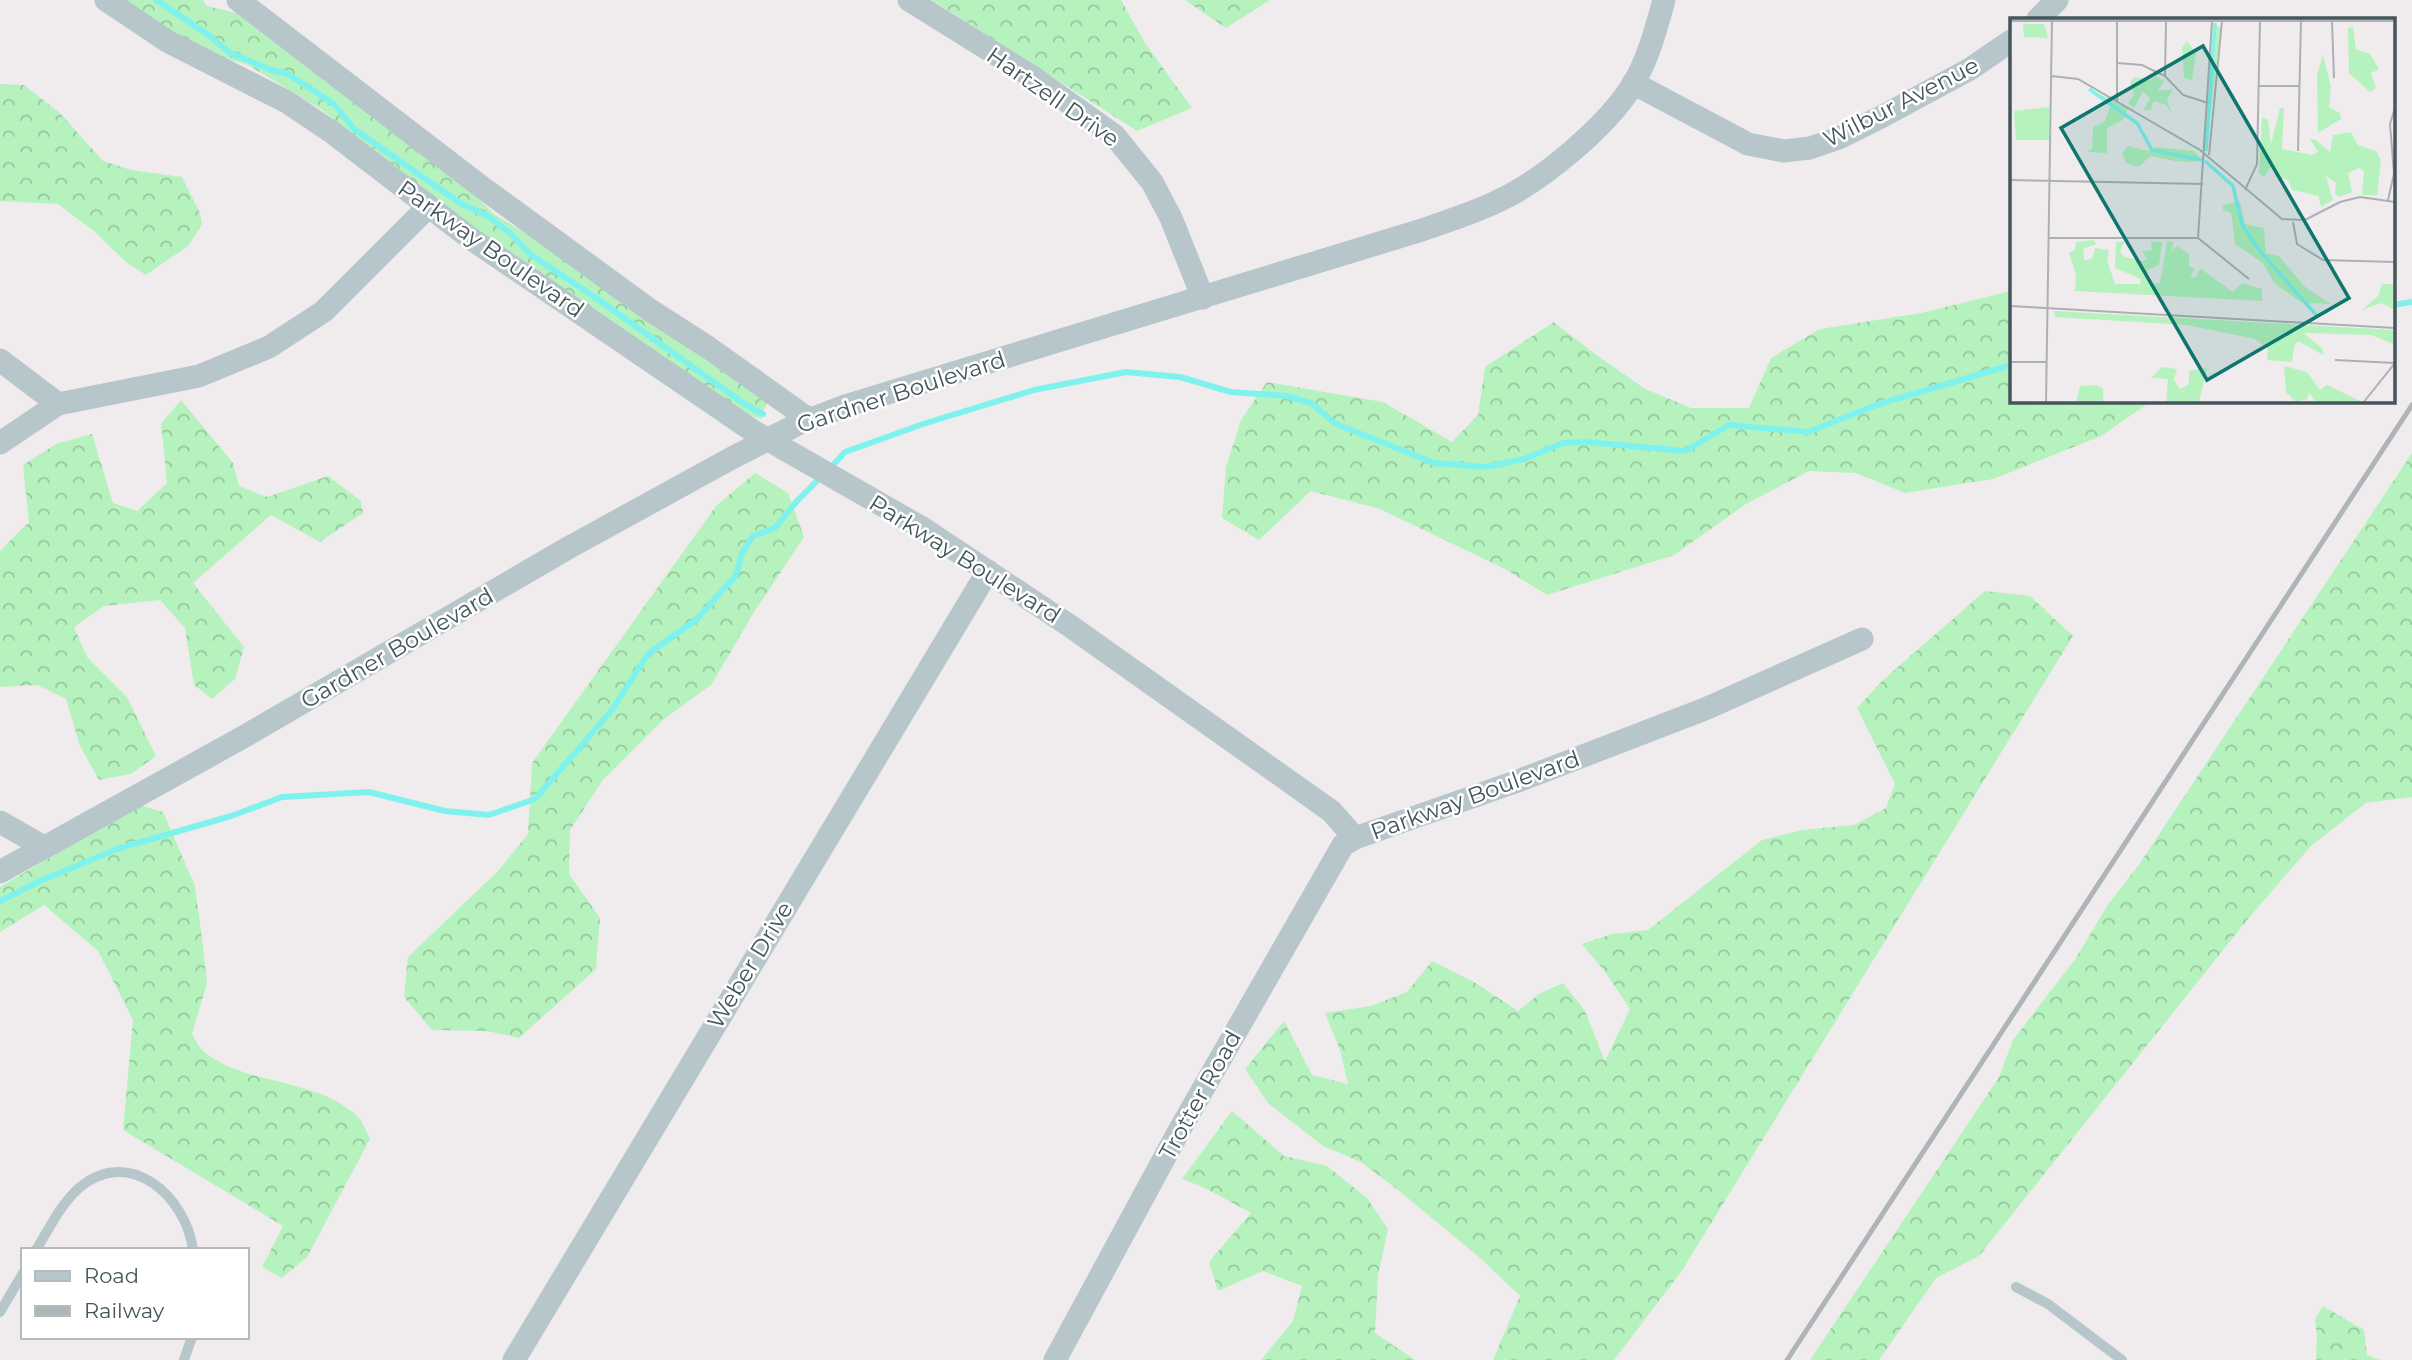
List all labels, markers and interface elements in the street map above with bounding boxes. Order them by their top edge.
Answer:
inset map [2010,18,2394,402]
street label: Hartzell Drive [981,41,1125,153]
street label: Wilbur Avenue [1819,51,1983,153]
street label: Parkway Boulevard [393,174,589,324]
street label: Gardner Boulevard [793,345,1009,439]
street label: Parkway Boulevard [864,489,1066,629]
street label: Gardner Boulevard [296,581,498,715]
street label: Parkway Boulevard [1367,744,1583,846]
street label: Weber Drive [701,896,799,1034]
street label: Trotter Road [1153,1025,1247,1165]
legend [21,1248,248,1339]
text: Road [84,1263,139,1288]
text: Railway [84,1298,165,1323]

